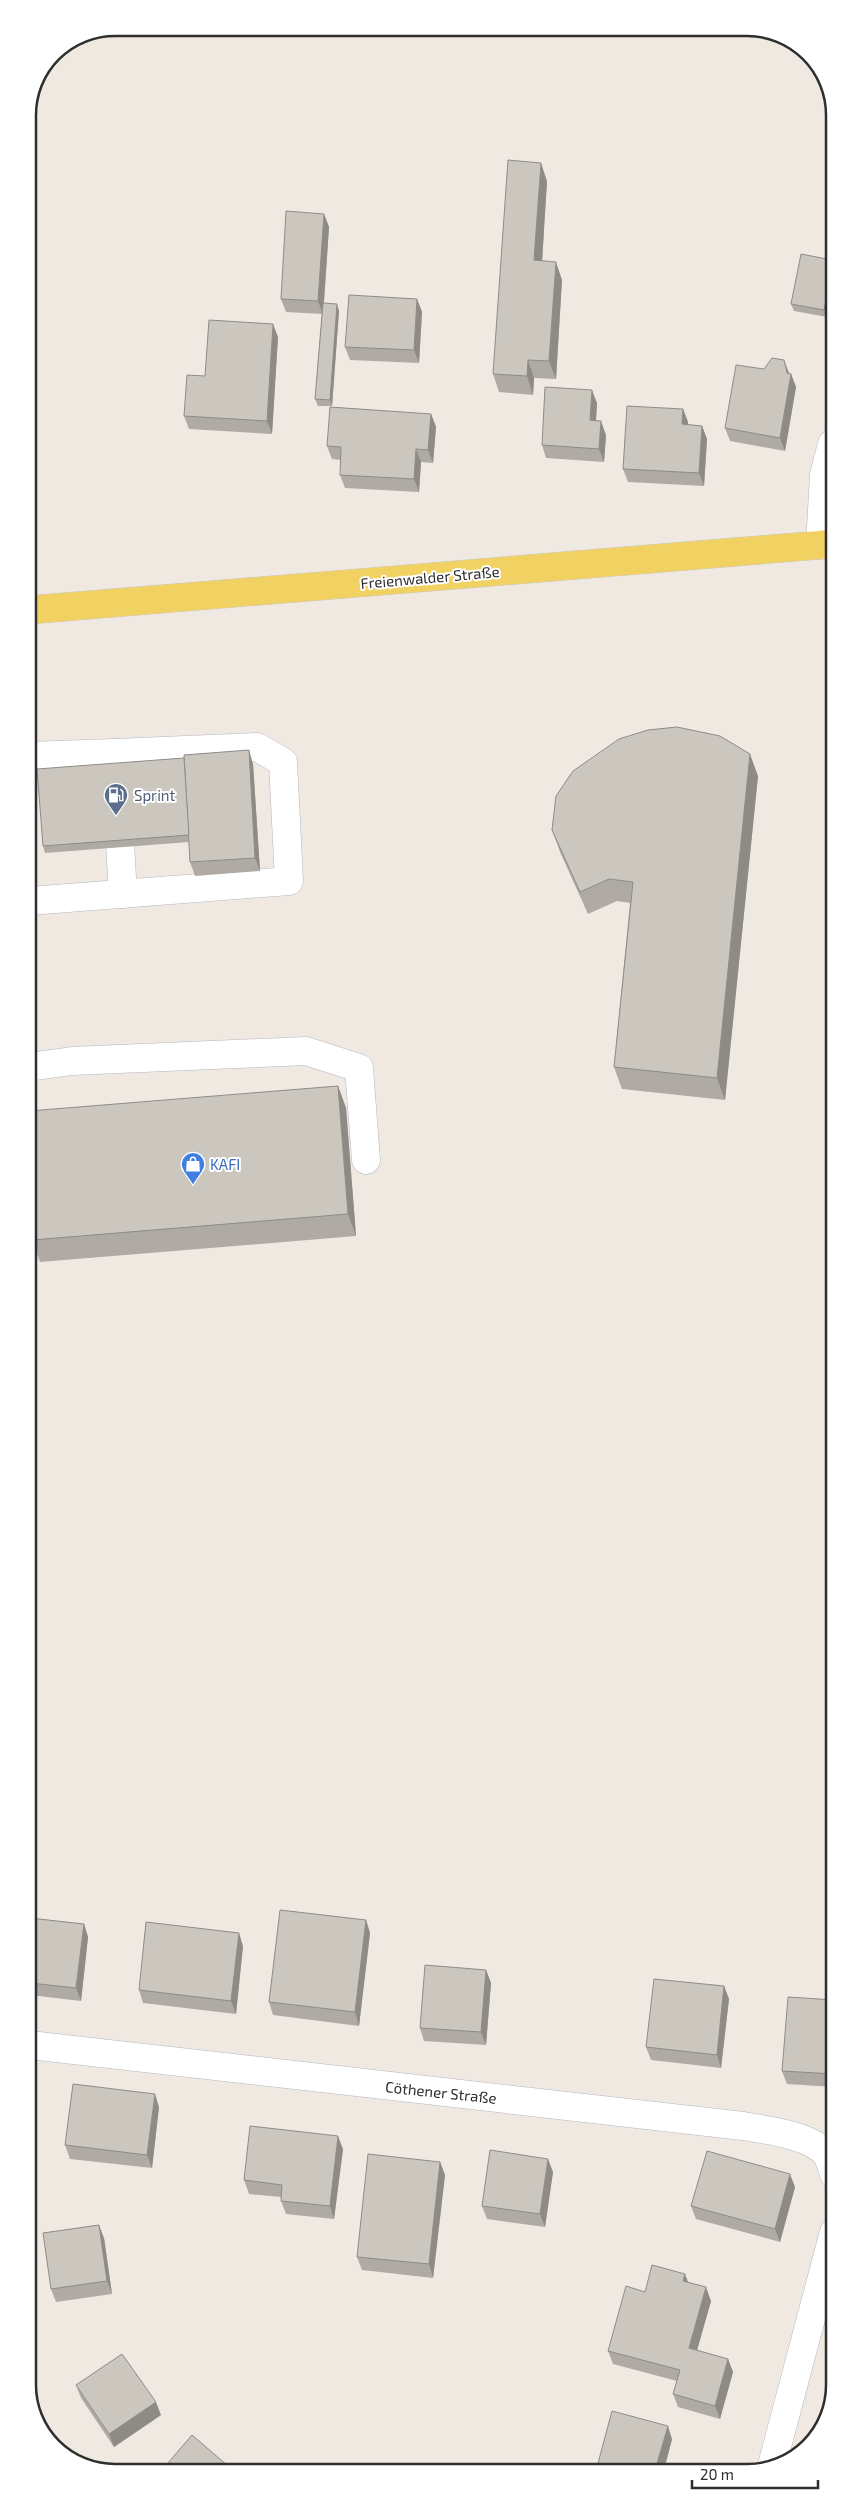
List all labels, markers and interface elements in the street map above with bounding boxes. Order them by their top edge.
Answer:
street label: Freienwalder Straße [360,562,500,592]
fuel station icon: Sprint [103,782,129,816]
place label: Sprint [134,786,176,804]
shop icon: KAFI [180,1151,206,1185]
place label: KAFI [210,1155,240,1173]
street label: Cöthener Straße [384,2077,498,2107]
scale bar [692,2458,818,2490]
text: 20 m [700,2465,734,2483]

